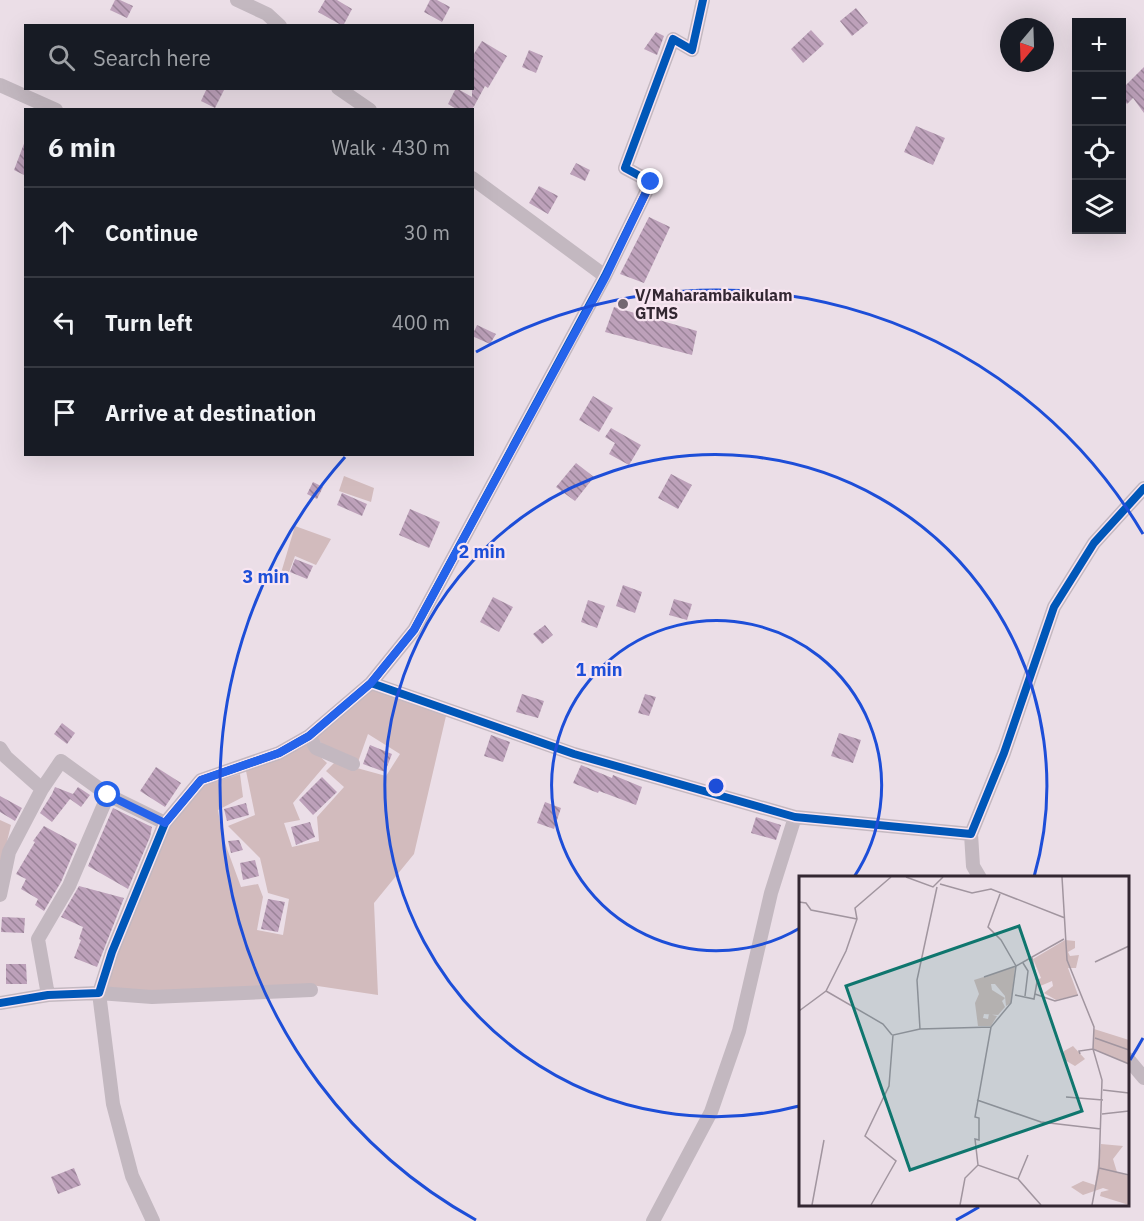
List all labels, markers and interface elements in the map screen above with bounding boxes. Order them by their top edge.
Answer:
north arrow [1000,18,1054,72]
map controls [1072,18,1126,234]
button: + [1072,18,1126,72]
search box [24,24,474,90]
icon: search [45,41,78,74]
text: Search here [93,43,211,72]
button: − [1072,72,1126,126]
button: locate [1072,126,1126,180]
text: 6 min [48,130,116,164]
text: Walk · 430 m [332,134,450,161]
route end [637,168,663,194]
button: layers [1072,180,1126,234]
icon: ahead [48,216,81,249]
text: Continue [105,218,198,247]
text: 30 m [404,219,450,246]
place label: V/Maharambaikulam GTMS [635,285,793,323]
marker: V/Maharambaikulam GTMS [616,297,630,311]
icon: left [48,306,81,339]
text: Turn left [105,308,193,337]
text: 400 m [392,309,450,336]
icon: arrive [48,396,81,429]
text: Arrive at destination [105,398,316,427]
text: 2 min [458,540,506,563]
text: 3 min [242,565,290,588]
text: 1 min [575,658,623,681]
centre of rings [706,776,726,796]
route start [94,781,120,807]
inset map [799,876,1129,1206]

